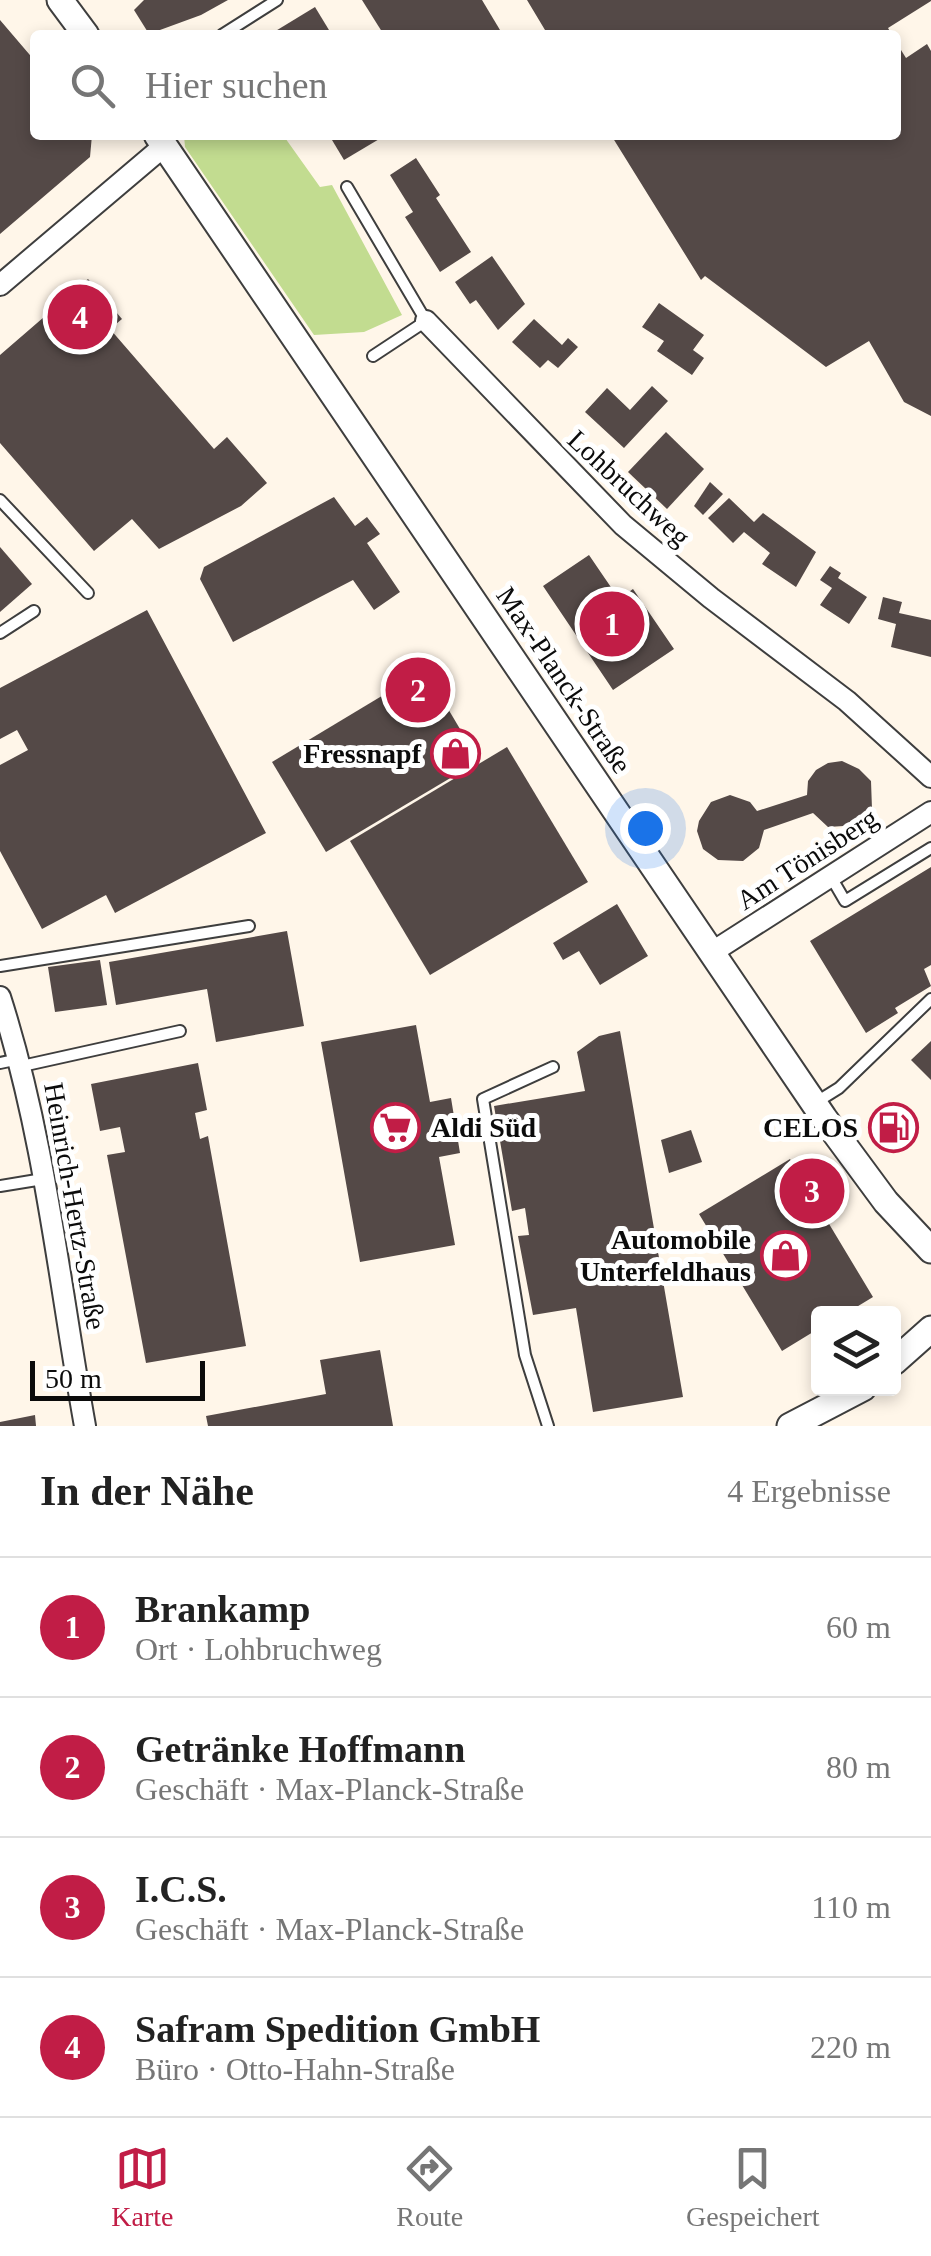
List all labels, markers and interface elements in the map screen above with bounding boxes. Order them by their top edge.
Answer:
search box [30,30,901,140]
icon: search [65,58,120,113]
text: Hier suchen [145,64,328,106]
pin: 4 [48,280,112,354]
street label: Lohbruchweg [562,424,696,552]
street label: Max-Planck-Straße [490,581,638,779]
pin: 1 [580,586,644,662]
pin: 2 [386,652,450,728]
shop icon: Fressnapf [430,727,482,779]
place label: Fressnapf [303,738,422,769]
street label: Am Tönisberg [731,802,883,916]
your location [620,803,671,854]
street label: Heinrich-Hertz-Straße [38,1080,112,1332]
supermarket icon: Aldi Süd [370,1101,422,1153]
fuel station icon: CELOS [867,1101,919,1153]
place label: Aldi Süd [431,1112,536,1143]
place label: CELOS [763,1112,858,1143]
pin: 3 [780,1154,844,1228]
place label: Automobile Unterfeldhaus [580,1224,751,1287]
shop icon: Automobile Unterfeldhaus [760,1229,812,1281]
map controls [811,1306,901,1396]
button: layers [811,1306,901,1396]
scale bar [30,1356,205,1400]
text: 50 m [45,1363,102,1394]
text: In der Nähe [40,1468,254,1514]
text: 4 Ergebnisse [727,1473,891,1509]
text: Brankamp [135,1588,310,1630]
text: 1 [65,1609,81,1645]
text: 60 m [826,1609,891,1645]
text: Ort · Lohbruchweg [135,1631,382,1667]
text: Getränke Hoffmann [135,1728,465,1770]
text: 2 [65,1749,81,1785]
text: 80 m [826,1749,891,1785]
text: Geschäft · Max-Planck-Straße [135,1771,524,1807]
text: I.C.S. [135,1868,227,1910]
text: 3 [65,1889,81,1925]
text: 110 m [811,1889,891,1925]
text: Geschäft · Max-Planck-Straße [135,1911,524,1947]
text: Safram Spedition GmbH [135,2008,540,2050]
text: 4 [65,2029,81,2065]
text: 220 m [810,2029,891,2065]
text: Büro · Otto-Hahn-Straße [135,2051,455,2087]
tab: Karte [111,2141,174,2233]
tab: Route [396,2141,463,2233]
tab: Gespeichert [686,2141,820,2233]

